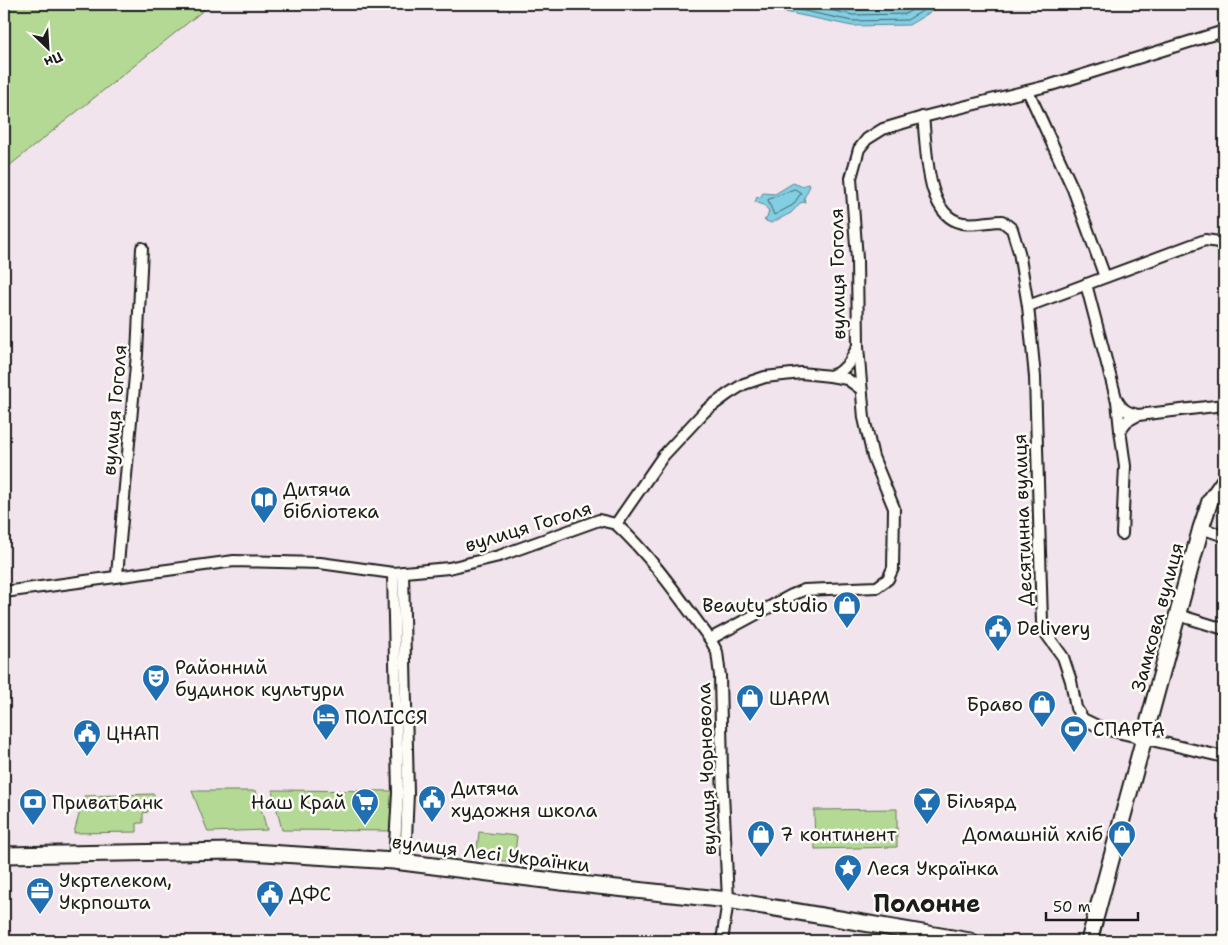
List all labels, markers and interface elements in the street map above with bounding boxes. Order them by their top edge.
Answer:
north arrow [22,22,72,72]
text: Пн [41,48,66,72]
street label: вулиця Гоголя [824,208,851,340]
street label: вулиця Гоголя [96,343,133,477]
street label: Десятинна вулиця [1007,433,1038,607]
place label: Дитяча бібліотека [283,477,379,524]
library icon: Дитяча бібліотека [249,485,279,524]
street label: вулиця Гоголя [462,495,595,558]
street label: Замкова вулиця [1126,540,1189,695]
shop icon: Beauty studio [832,590,862,629]
place label: Beauty studio [702,593,828,618]
public building icon: Delivery [983,613,1013,652]
place label: Delivery [1017,616,1090,641]
place label: Районний будинок культури [175,655,344,702]
theatre icon: Районний будинок культури [141,663,171,702]
street label: вулиця Чорновола [691,682,722,856]
shop icon: ШАРМ [735,683,765,722]
place label: ШАРМ [769,686,830,711]
shop icon: Браво [1027,689,1057,728]
place label: Браво [967,692,1023,717]
hotel icon: ПОЛІССЯ [311,702,341,741]
place label: ПОЛІССЯ [345,705,428,730]
sports icon: СПАРТА [1059,714,1089,753]
place label: СПАРТА [1093,717,1165,742]
public building icon: ЦНАП [72,718,102,757]
place label: ЦНАП [106,721,159,746]
place label: Дитяча художня школа [451,776,597,823]
public building icon: Дитяча художня школа [417,784,447,823]
bar icon: Більярд [912,786,942,825]
bank icon: ПриватБанк [18,787,48,826]
supermarket icon: Наш Край [350,787,380,826]
place label: Більярд [946,789,1017,814]
place label: ПриватБанк [52,790,163,815]
place label: Наш Край [251,790,346,815]
shop icon: 7 континент [746,819,776,858]
shop icon: Домашній хліб [1107,819,1137,858]
place label: 7 континент [780,822,897,847]
place label: Домашній хліб [962,822,1103,847]
street label: вулиця Лесі Українки [391,829,591,878]
place icon: Леся Українка [833,853,863,892]
place label: Леся Українка [867,856,998,881]
place label: Укртелеком, Укрпошта [59,868,172,915]
office icon: Укртелеком, Укрпошта [25,876,55,915]
public building icon: ДФС [255,879,285,918]
place label: ДФС [289,882,331,907]
district label: Полонне [874,888,980,920]
scale bar [1046,890,1138,922]
text: 50 m [1053,897,1091,917]

